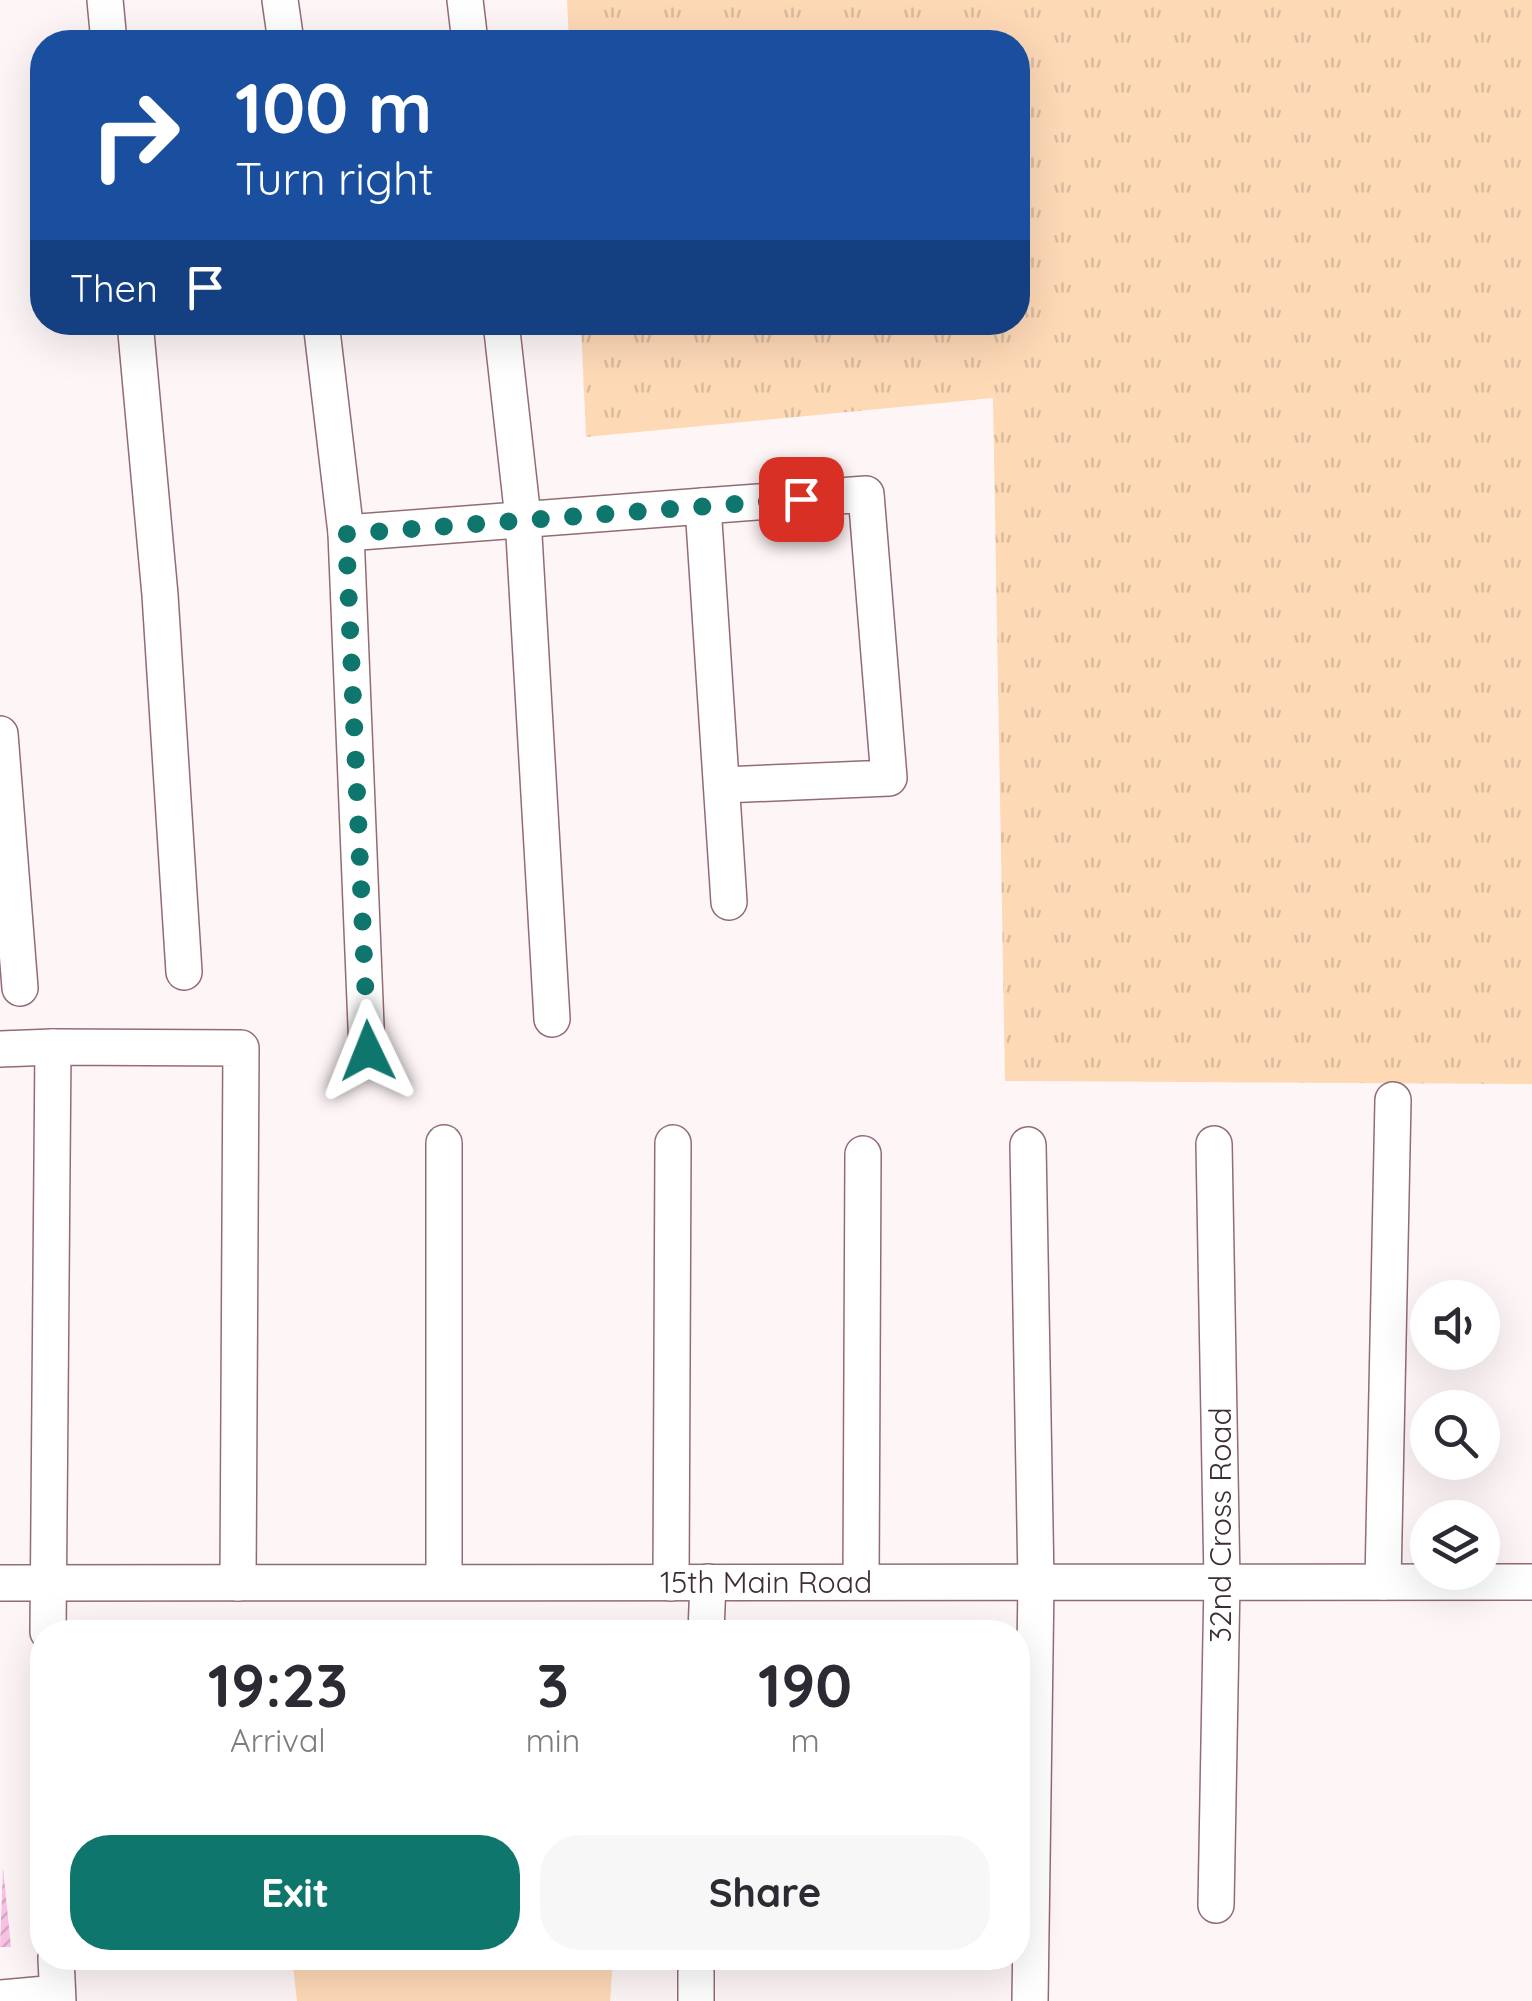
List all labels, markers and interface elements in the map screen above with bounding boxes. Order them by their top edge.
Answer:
text: 100 m [235,63,432,151]
icon: right [70,70,200,200]
text: Turn right [235,150,434,206]
icon: arrive [178,260,233,315]
text: Then [70,264,158,312]
pin [759,457,844,542]
icon: arrive [774,472,829,527]
position arrow [316,999,420,1103]
map controls [1410,1280,1500,1590]
button: sound [1410,1280,1500,1370]
button: search [1410,1390,1500,1480]
street label: 32nd Cross Road [1201,1407,1239,1643]
button: layers [1410,1500,1500,1590]
street label: 15th Main Road [660,1563,872,1601]
text: 19:23 [208,1647,348,1722]
text: 3 [537,1647,569,1722]
text: 190 [758,1647,852,1722]
text: Arrival [230,1720,326,1760]
text: min [526,1720,580,1760]
text: m [790,1720,820,1760]
button: Exit [70,1835,520,1950]
button: Share [540,1835,990,1950]

